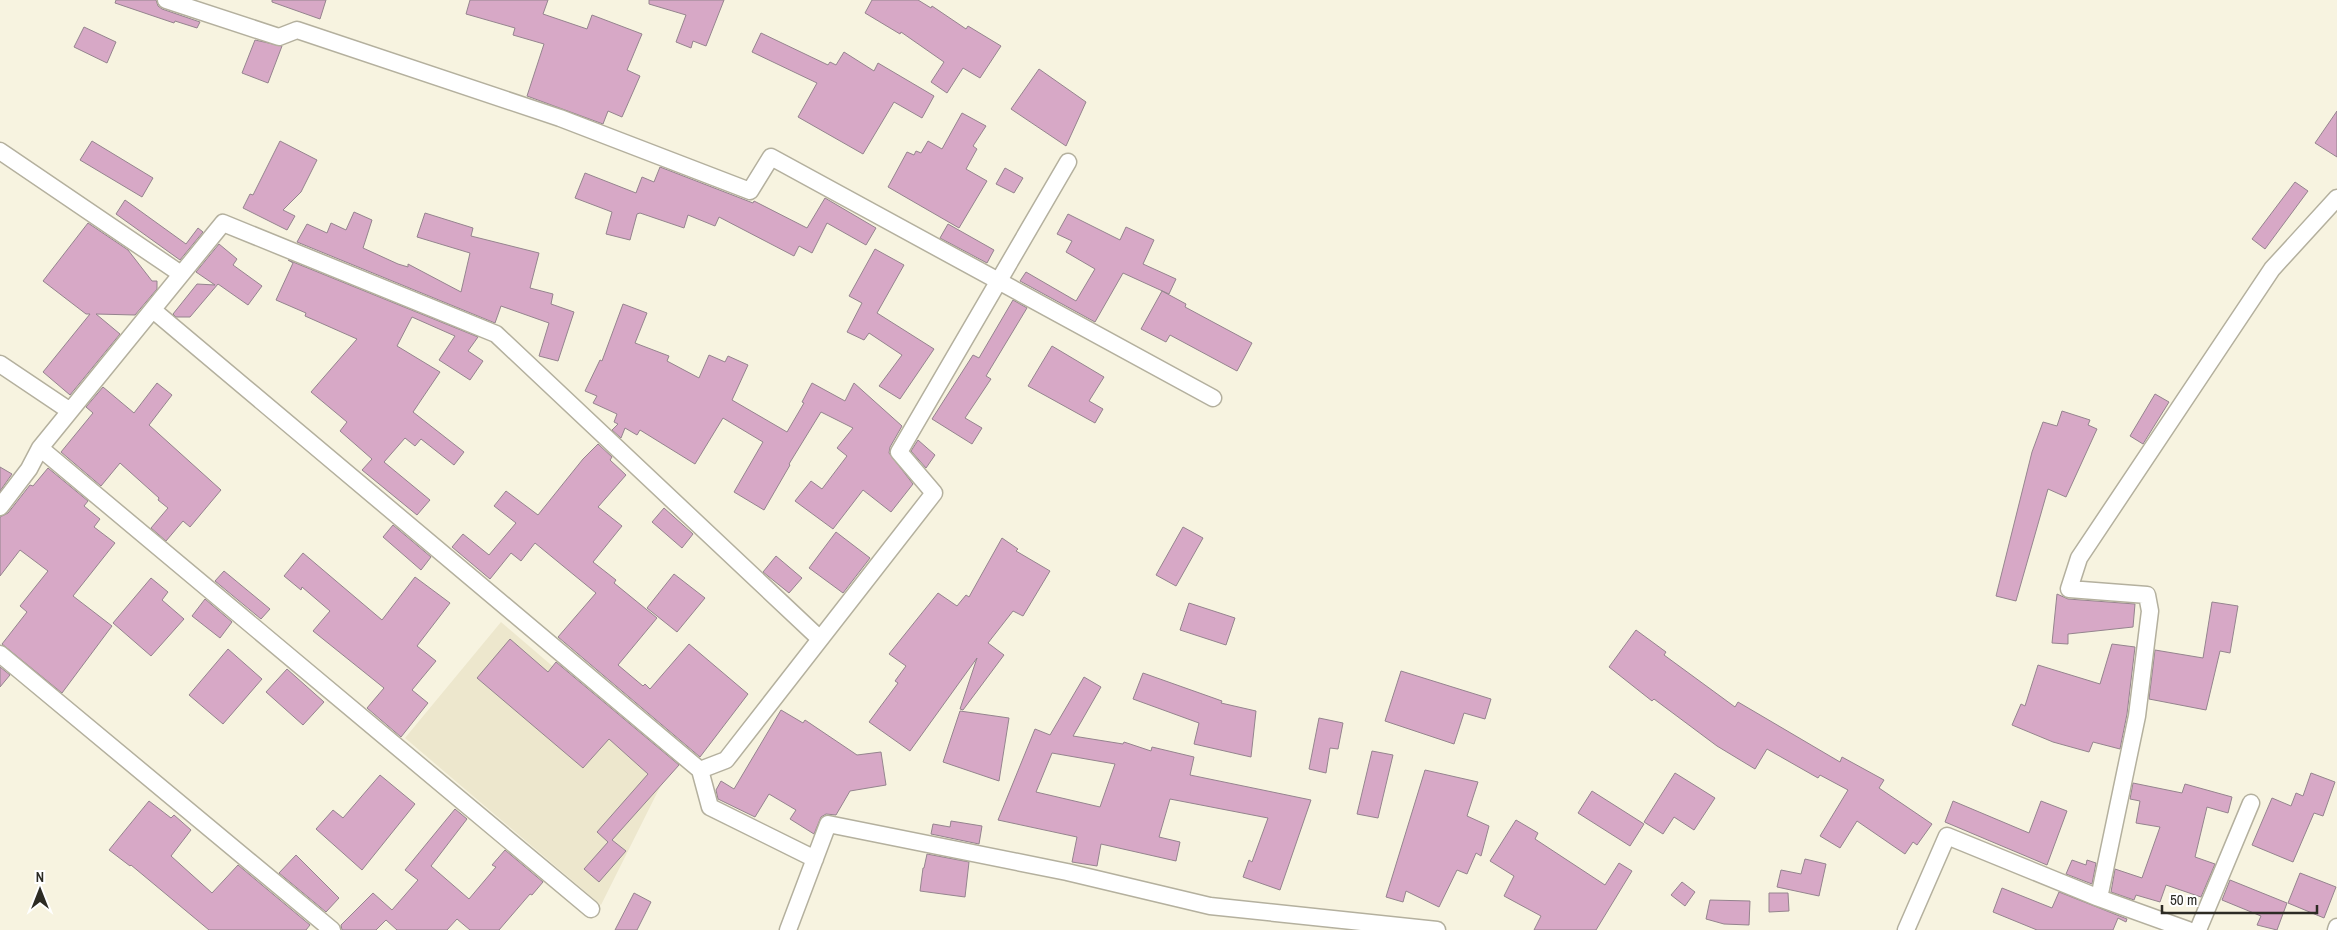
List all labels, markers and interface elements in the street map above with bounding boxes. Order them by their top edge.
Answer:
north arrow [15,865,65,915]
text: N [36,868,44,886]
scale bar [2162,882,2317,914]
text: 50 m [2170,889,2197,910]

